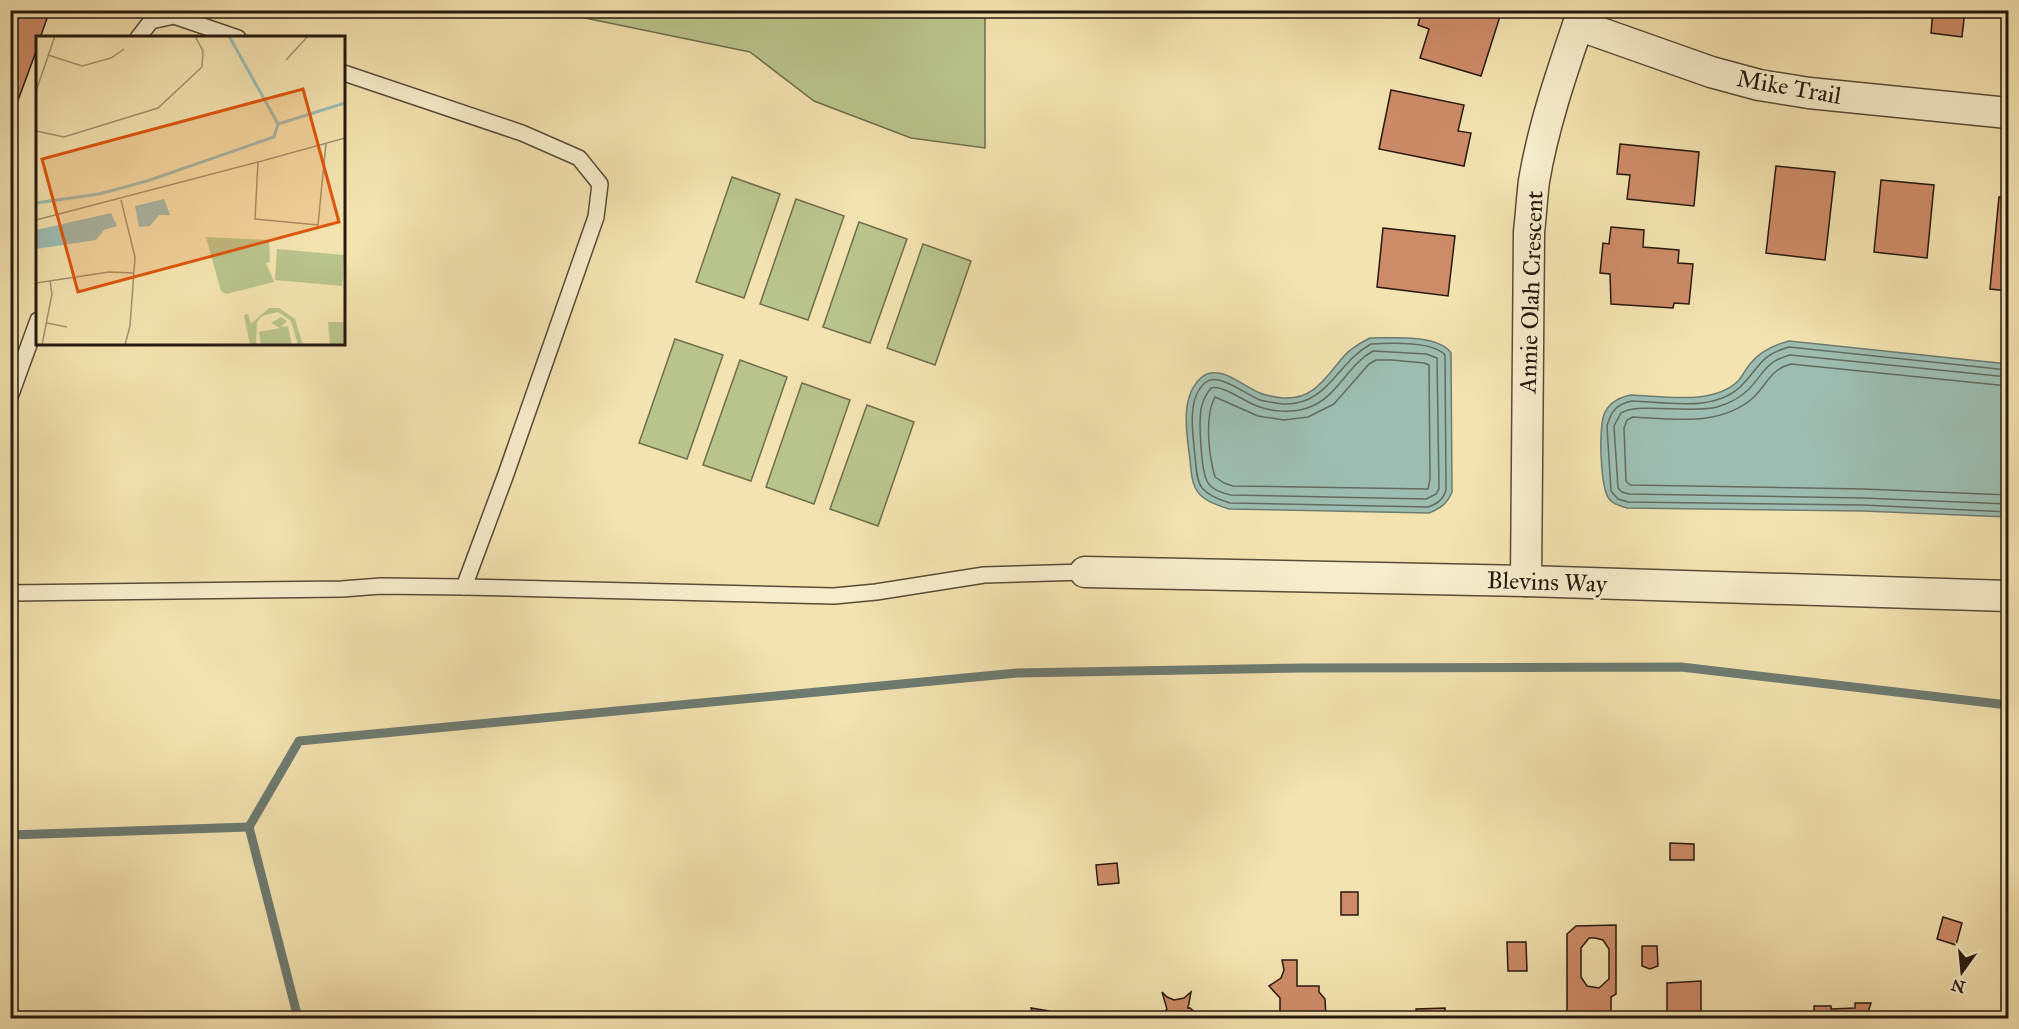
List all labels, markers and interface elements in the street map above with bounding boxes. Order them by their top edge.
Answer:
inset map [36,36,345,345]
street label: Mike Trail [1734,63,1844,111]
street label: Annie Olah Crescent [1512,190,1550,395]
street label: Blevins Way [1487,565,1608,599]
north arrow [1932,942,1992,1002]
text: N [1949,975,1967,997]

